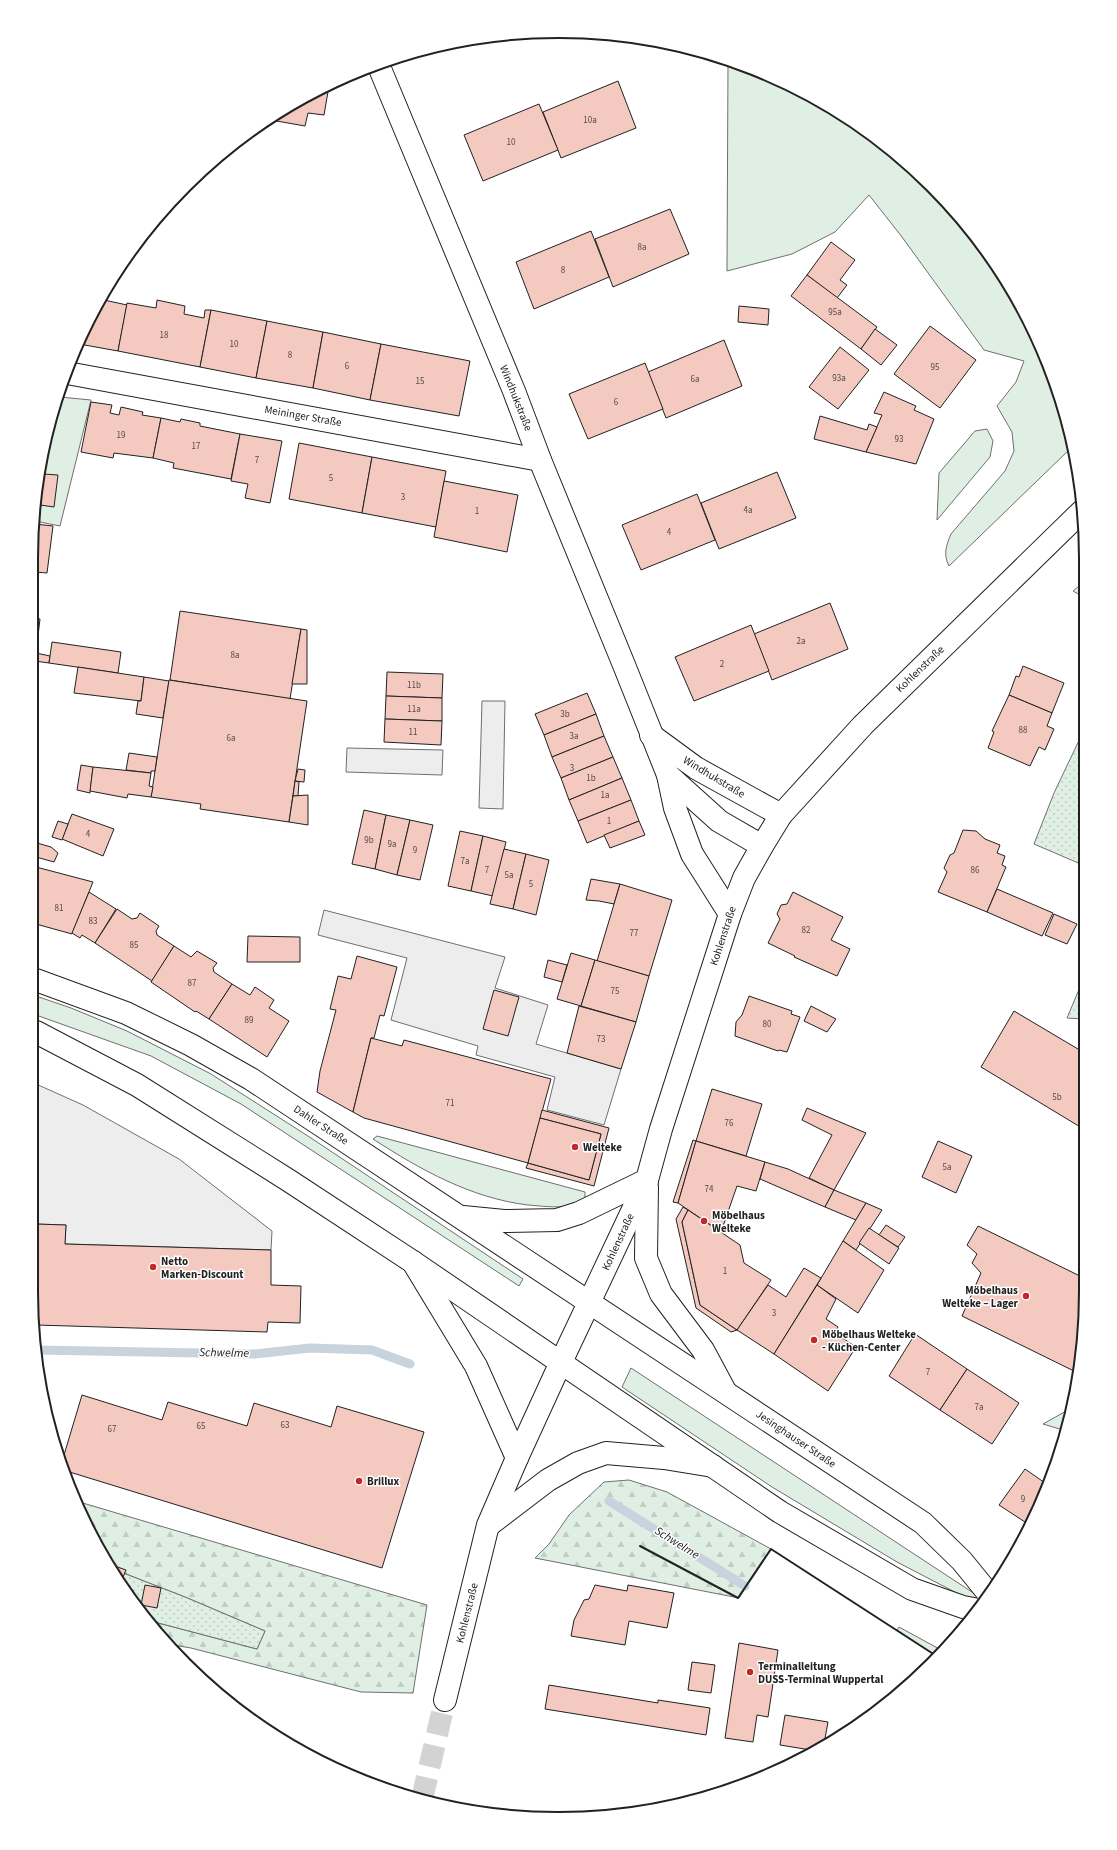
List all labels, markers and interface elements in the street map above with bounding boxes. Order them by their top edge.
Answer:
house number: 10a [583,114,597,127]
house number: 10 [507,136,516,149]
house number: 8a [637,241,647,254]
house number: 8 [561,264,566,277]
house number: 95a [828,306,842,319]
house number: 18 [160,329,169,342]
house number: 10 [230,338,239,351]
house number: 8 [288,349,293,362]
house number: 6 [345,360,350,373]
house number: 95 [931,361,940,374]
street label: Windhukstraße [496,363,536,434]
house number: 93a [832,372,846,385]
house number: 6a [690,373,700,386]
house number: 15 [416,375,425,388]
house number: 6 [614,396,619,409]
street label: Meininger Straße [263,402,343,430]
house number: 19 [117,429,126,442]
house number: 93 [895,433,904,446]
house number: 17 [192,440,201,453]
house number: 7 [255,454,260,467]
house number: 5 [329,472,334,485]
house number: 3 [401,491,406,504]
house number: 4a [743,504,753,517]
house number: 1 [475,505,479,518]
house number: 4 [667,526,672,539]
house number: 2a [796,635,806,648]
street label: Kohlenstraße [893,642,948,696]
house number: 8a [230,649,240,662]
house number: 2 [720,658,725,671]
house number: 11b [407,679,421,692]
house number: 11a [407,703,421,716]
house number: 3b [560,708,570,721]
house number: 88 [1019,724,1028,737]
house number: 11 [409,726,417,739]
house number: 3a [569,730,579,743]
house number: 6a [226,732,236,745]
street label: Windhukstraße [680,753,748,802]
house number: 3 [570,762,575,775]
house number: 1b [586,772,596,785]
house number: 1a [600,789,610,802]
house number: 1 [607,815,611,828]
house number: 4 [86,828,91,841]
house number: 9b [364,834,374,847]
house number: 9a [387,838,397,851]
house number: 9 [413,844,418,857]
house number: 7a [460,855,470,868]
house number: 7 [485,864,490,877]
house number: 86 [971,864,980,877]
house number: 5a [504,869,514,882]
house number: 5 [529,878,534,891]
house number: 81 [55,902,63,915]
street label: Kohlenstraße [706,904,740,968]
house number: 83 [89,915,98,928]
house number: 82 [802,924,811,937]
house number: 77 [630,927,639,940]
house number: 85 [130,939,139,952]
house number: 87 [188,977,197,990]
house number: 75 [611,985,620,998]
house number: 89 [245,1014,254,1027]
house number: 80 [763,1018,772,1031]
house number: 73 [597,1033,606,1046]
house number: 5b [1052,1091,1062,1104]
house number: 71 [446,1097,454,1110]
street label: Dahler Straße [291,1102,352,1149]
house number: 76 [725,1117,734,1130]
place label: Welteke [583,1140,622,1155]
marker: Welteke [570,1142,580,1152]
house number: 5a [942,1161,952,1174]
house number: 74 [705,1183,714,1196]
place label: Möbelhaus Welteke [712,1208,765,1236]
street label: Kohlenstraße [598,1210,638,1273]
marker: Möbelhaus Welteke [699,1216,709,1226]
place label: Netto Marken-Discount [161,1254,244,1282]
marker: Netto Marken-Discount [148,1262,158,1272]
house number: 1 [723,1265,727,1278]
place label: Möbelhaus Welteke – Lager [942,1283,1019,1311]
marker: Möbelhaus Welteke – Lager [1021,1291,1031,1301]
house number: 3 [772,1307,777,1320]
place label: Möbelhaus Welteke - Küchen-Center [822,1327,916,1355]
marker: Möbelhaus Welteke - Küchen-Center [809,1335,819,1345]
water label: Schwelme [199,1344,249,1362]
house number: 7 [926,1366,931,1379]
house number: 7a [974,1401,984,1414]
street label: Jesinghauser Straße [753,1407,839,1472]
house number: 63 [281,1419,290,1432]
house number: 65 [197,1420,206,1433]
house number: 67 [108,1423,117,1436]
place label: Brillux [367,1474,400,1489]
marker: Brillux [354,1476,364,1486]
house number: 9 [1021,1493,1026,1506]
water label: Schwelme [651,1523,703,1564]
street label: Kohlenstraße [452,1581,482,1645]
place label: Terminalleitung DUSS-Terminal Wuppertal [758,1659,884,1687]
marker: Terminalleitung DUSS-Terminal Wuppertal [745,1667,755,1677]

